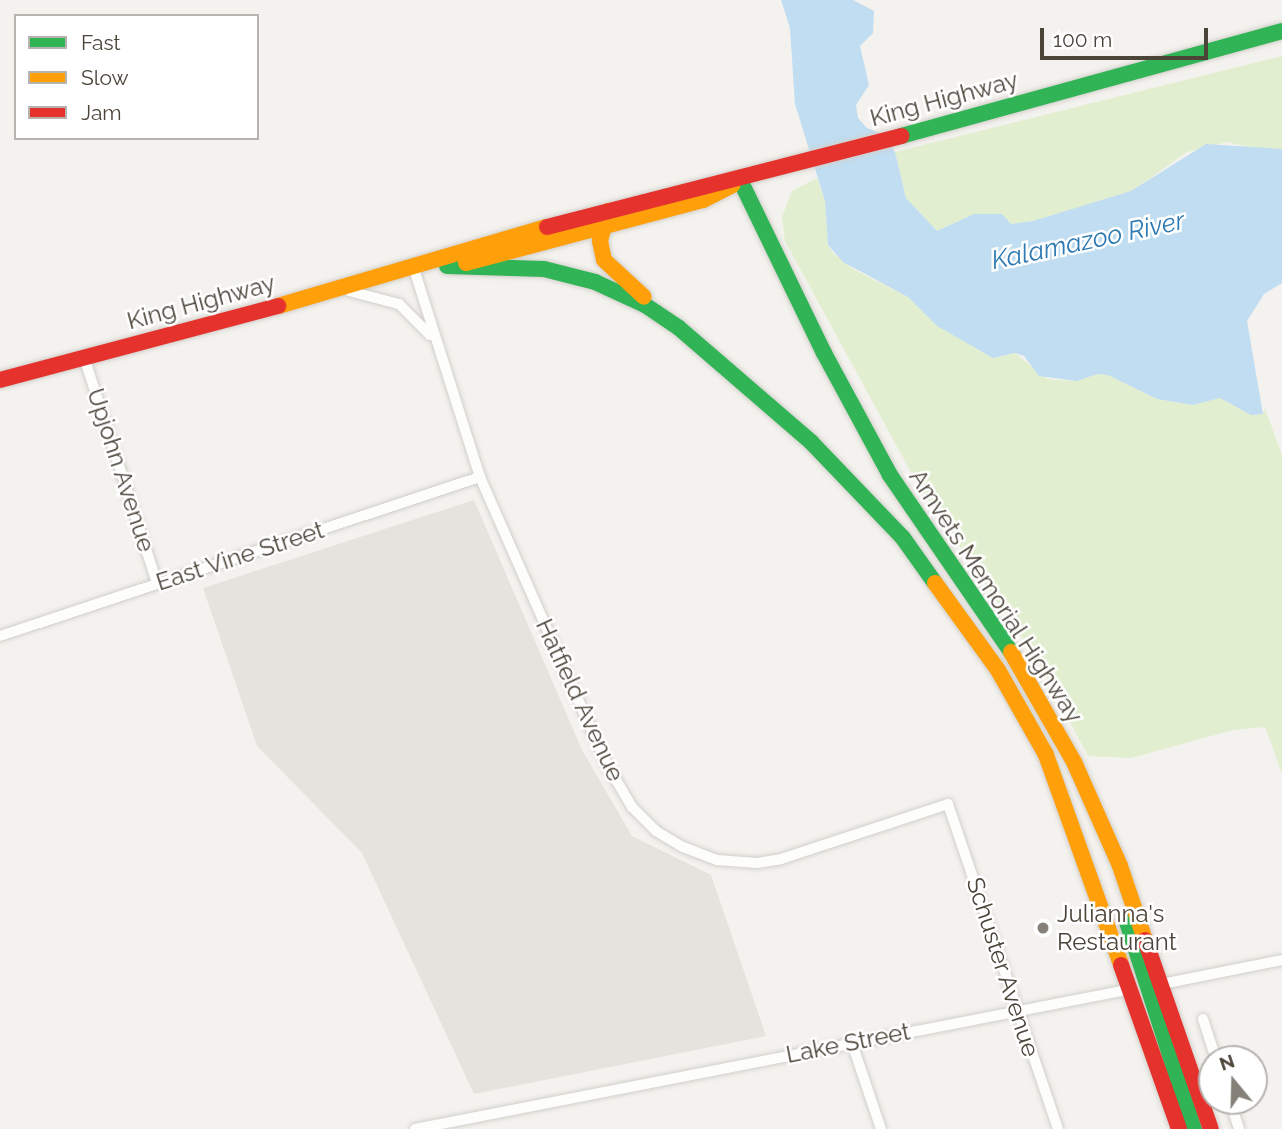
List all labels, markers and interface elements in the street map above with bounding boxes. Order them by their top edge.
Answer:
legend [14,14,259,140]
scale bar [1044,14,1212,58]
text: 100 m [1053,27,1112,52]
text: Fast [81,30,121,55]
text: Slow [81,65,129,90]
street label: King Highway [867,65,1021,133]
text: Jam [81,100,122,125]
water label: Kalamazoo River [989,205,1187,277]
street label: King Highway [124,268,278,336]
street label: Upjohn Avenue [81,384,161,556]
street label: Amvets Memorial Highway [903,464,1089,728]
street label: East Vine Street [152,515,328,597]
street label: Hatfield Avenue [530,614,630,786]
street label: Schuster Avenue [960,873,1046,1061]
place label: Julianna's Restaurant [1057,900,1177,956]
marker: Julianna's Restaurant [1035,920,1051,936]
street label: Lake Street [783,1017,913,1069]
north arrow [1198,1045,1268,1115]
text: N [1216,1049,1237,1075]

